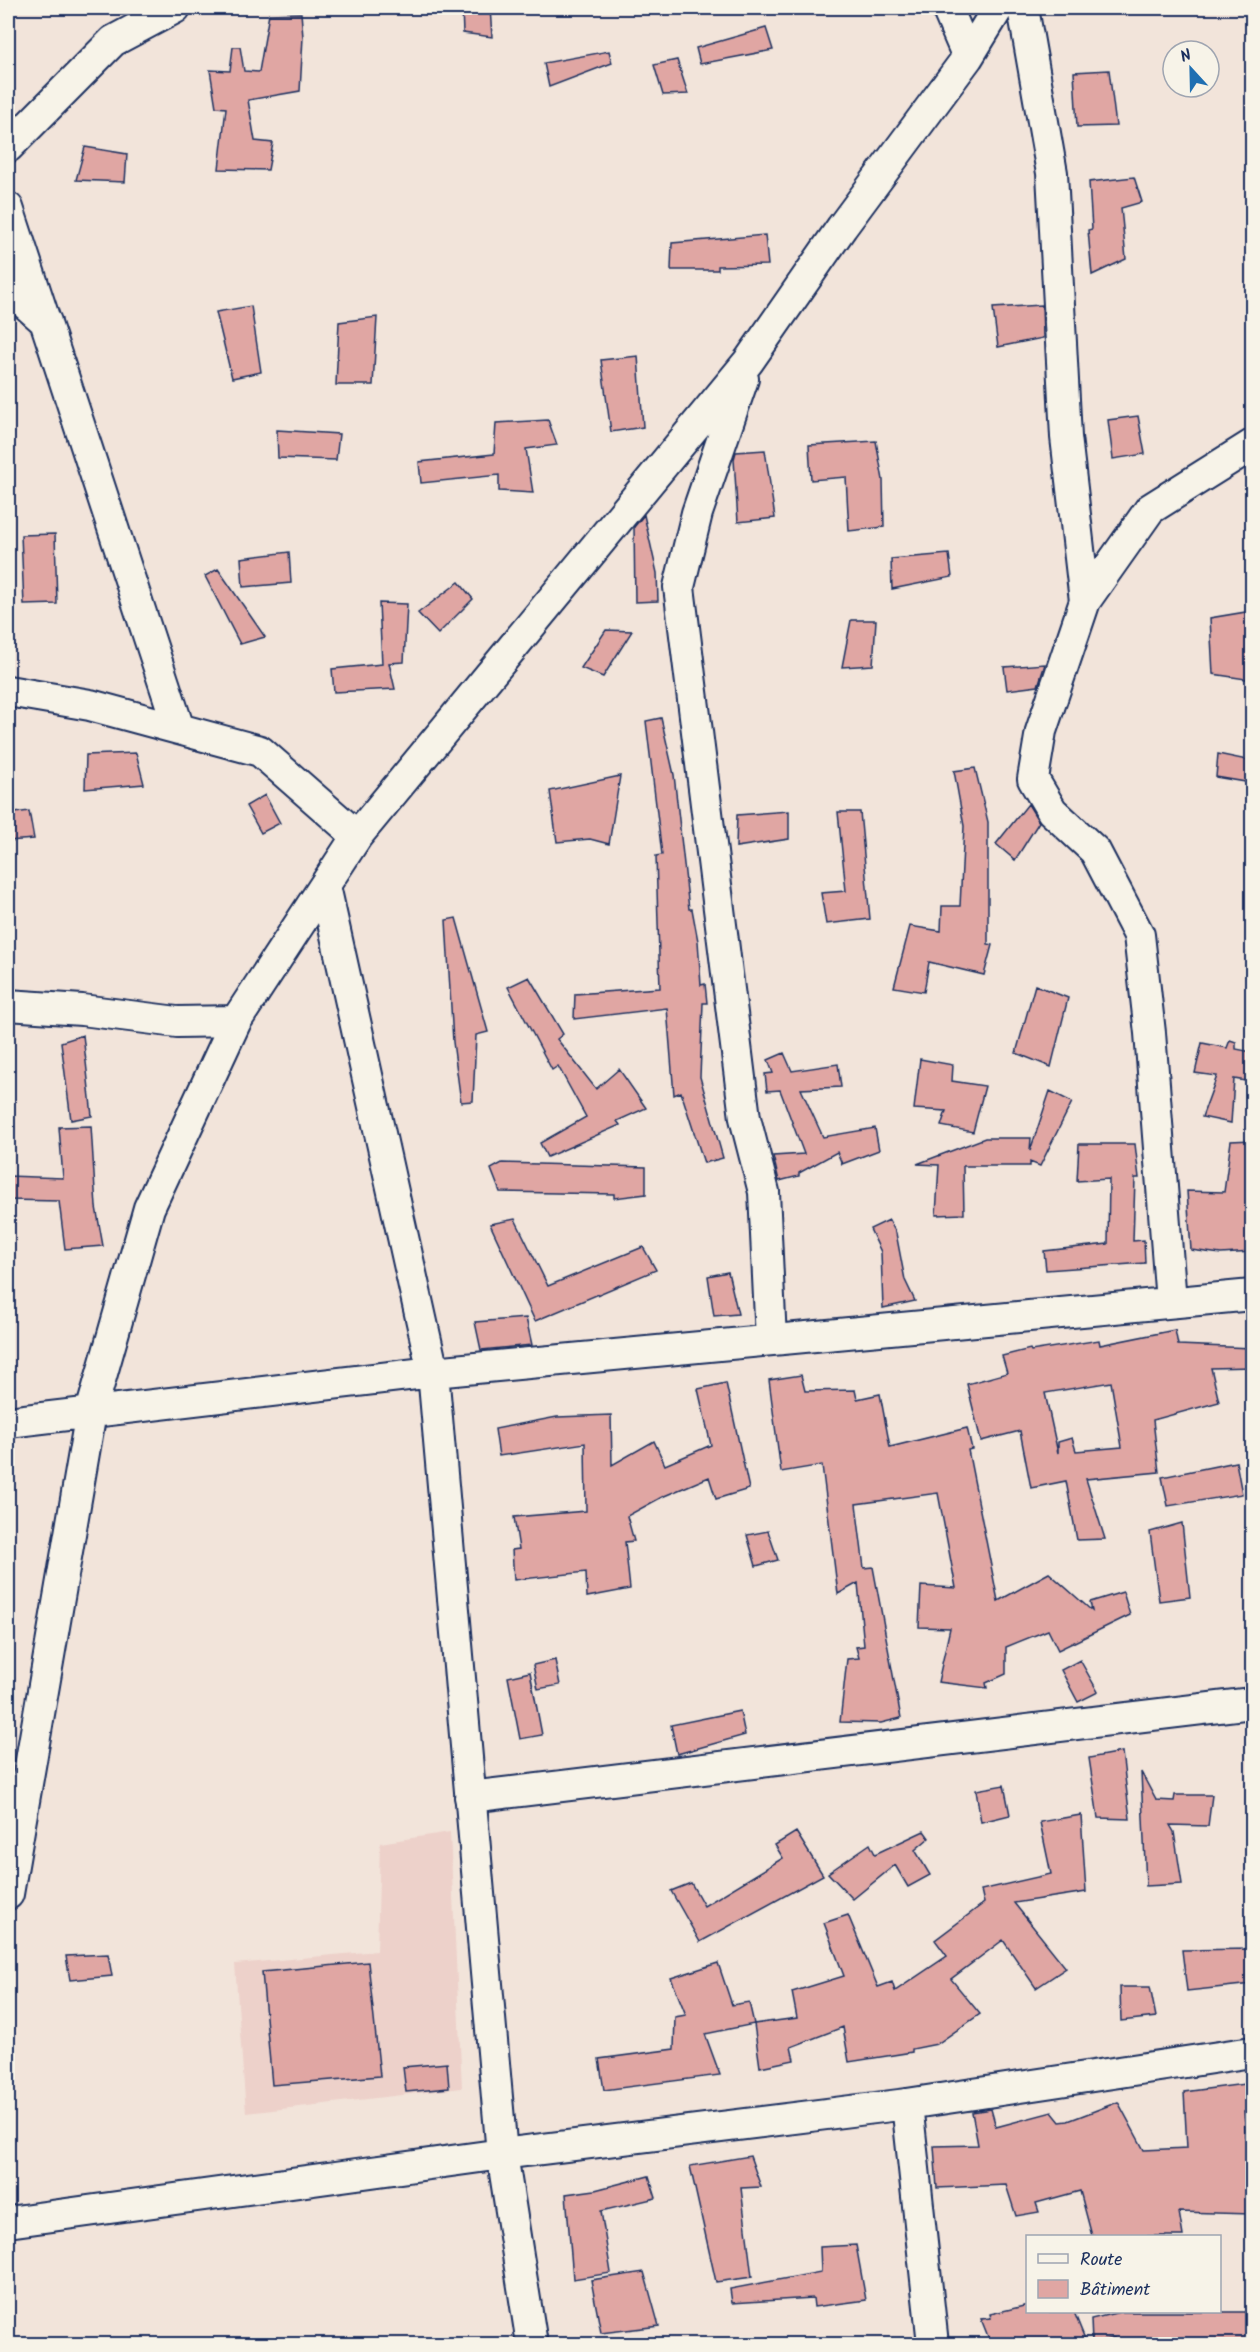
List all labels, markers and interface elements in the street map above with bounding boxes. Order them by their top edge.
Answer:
north arrow [1161,39,1221,99]
text: N [1177,43,1195,70]
legend [1026,2235,1221,2313]
text: Route [1080,2246,1122,2275]
text: Bâtiment [1080,2276,1151,2305]

